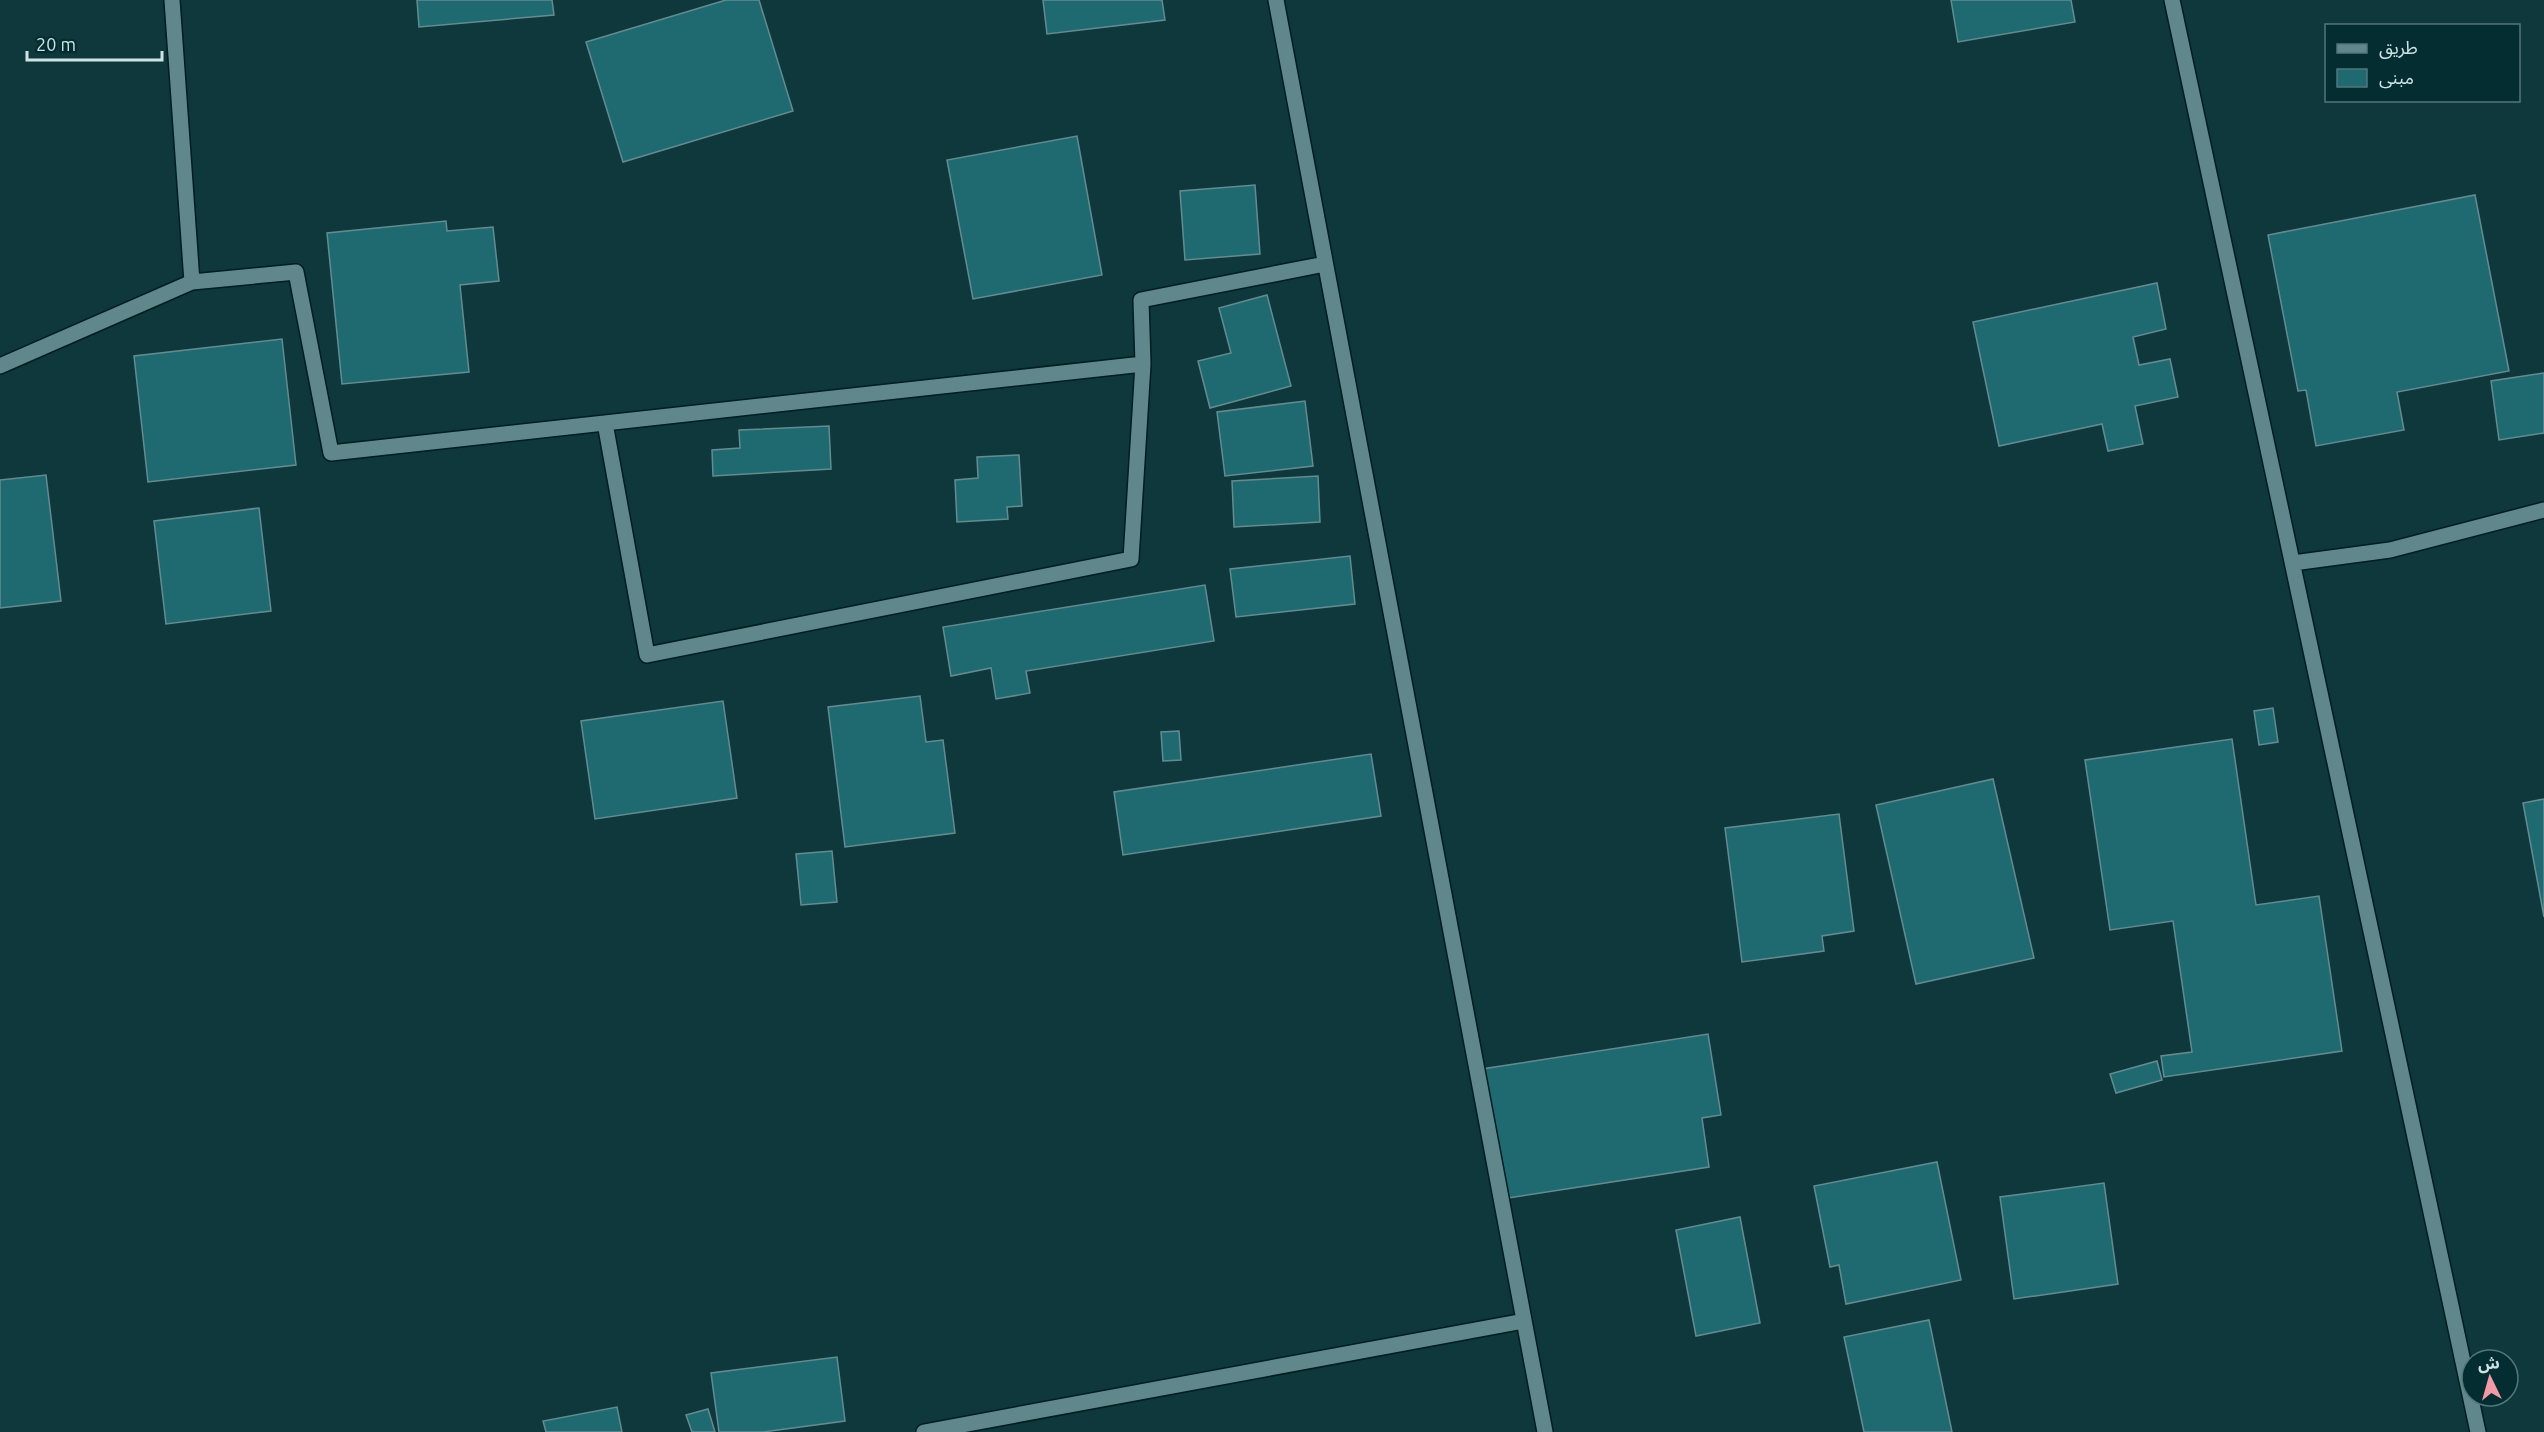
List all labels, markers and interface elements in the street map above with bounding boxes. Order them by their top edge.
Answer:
scale bar [27,24,162,62]
legend [2325,24,2520,102]
text: 20 m [36,34,76,54]
text: طريق [2379,37,2418,59]
text: مبنى [2379,67,2414,89]
north arrow [2460,1348,2520,1408]
text: ش [2477,1353,2501,1374]

